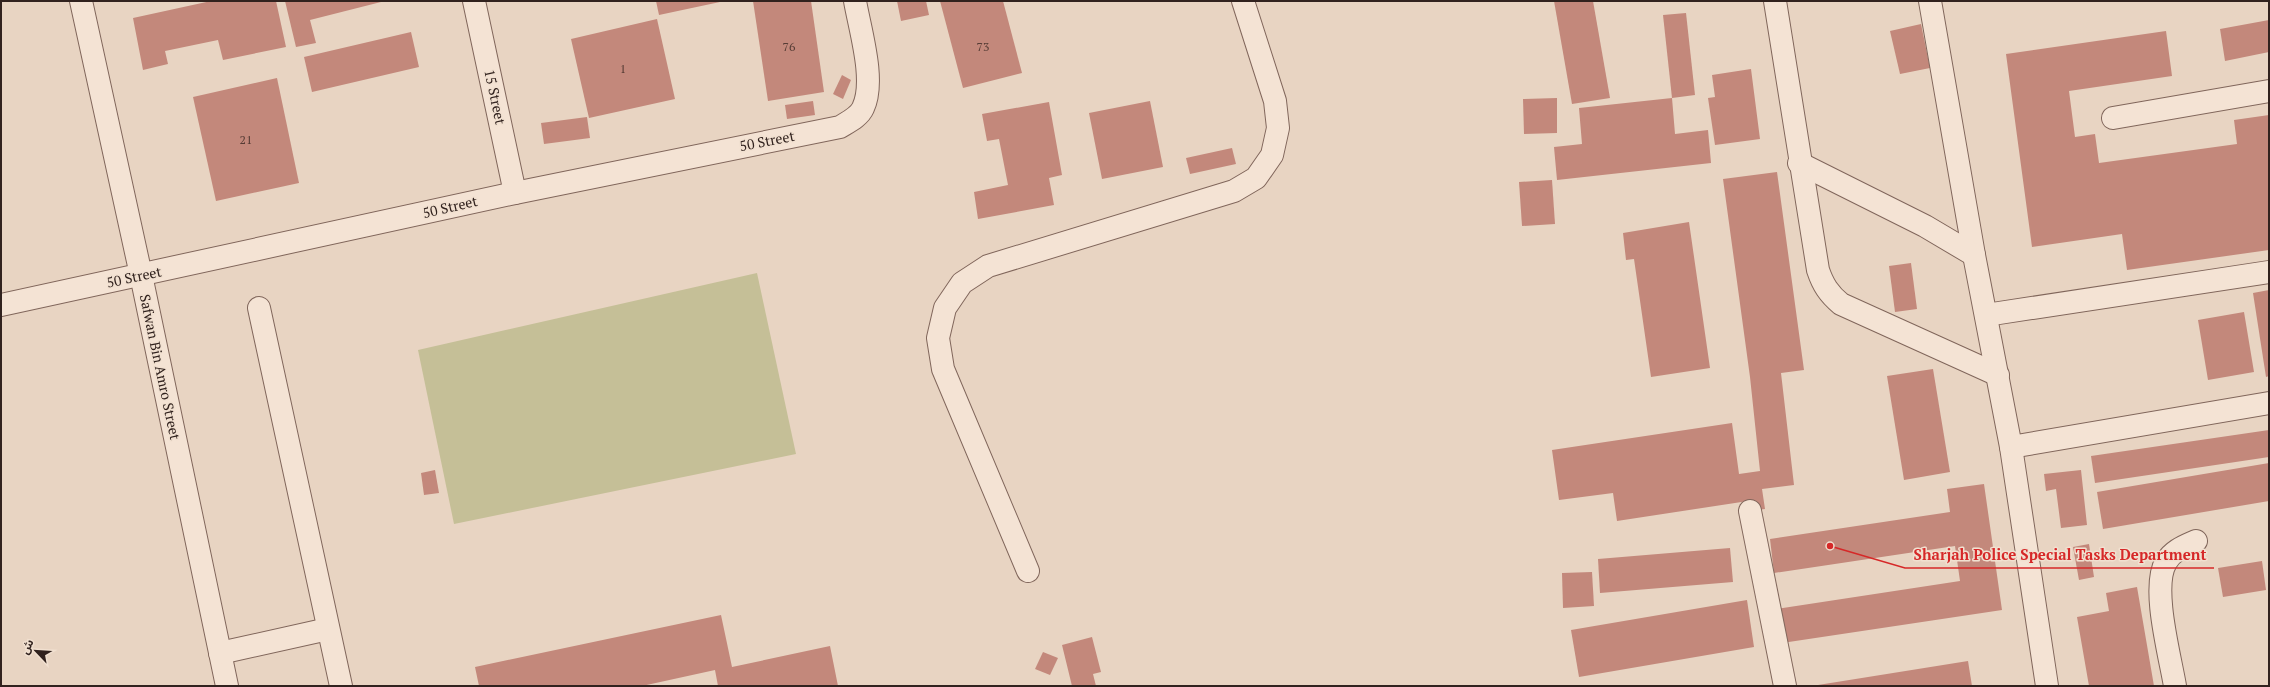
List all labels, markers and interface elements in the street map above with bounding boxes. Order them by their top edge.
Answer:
house number: 76 [783,39,796,54]
house number: 73 [977,39,989,54]
house number: 1 [620,61,626,76]
street label: 15 Street [480,68,511,127]
street label: 50 Street [738,126,797,155]
house number: 21 [240,132,252,147]
street label: 50 Street [421,191,480,222]
street label: 50 Street [105,261,164,292]
street label: Safwan Bin Amro Street [136,292,185,442]
callout: Sharjah Police Special Tasks Department [1905,541,2214,568]
text: Sharjah Police Special Tasks Department [1914,544,2206,564]
north arrow [16,631,56,671]
text: ش [17,637,36,657]

